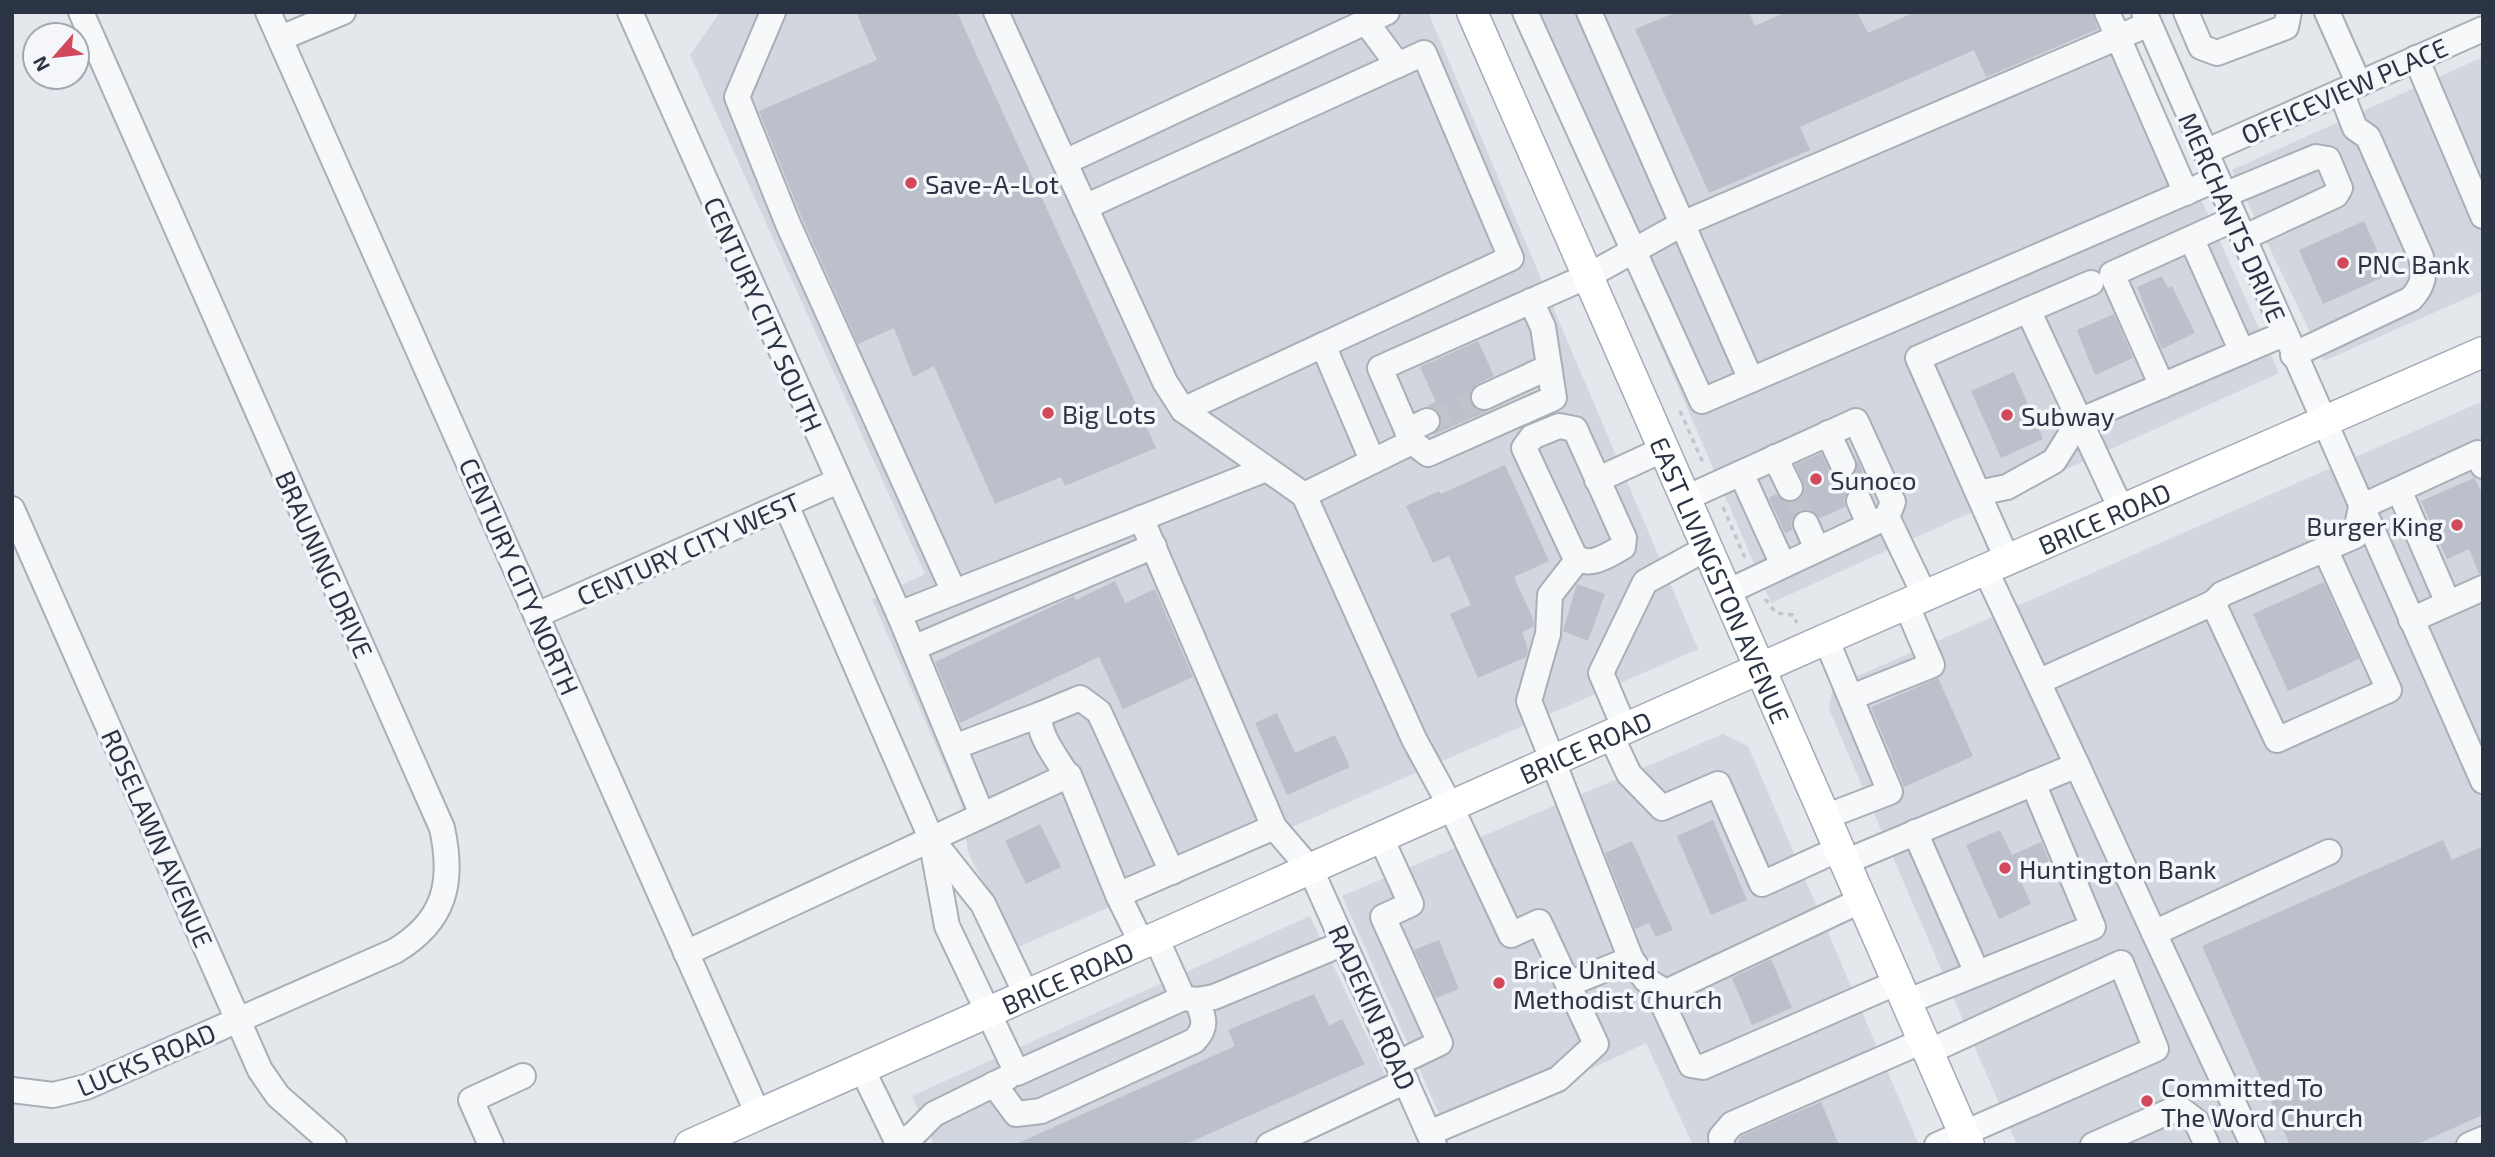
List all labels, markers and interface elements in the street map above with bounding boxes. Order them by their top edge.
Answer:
north arrow [21,21,91,91]
street label: OFFICEVIEW PLACE [2236,30,2452,150]
text: N [27,53,54,76]
street label: MERCHANTS DRIVE [2173,107,2293,327]
place label: Save-A-Lot [925,168,1059,199]
marker: Save-A-Lot [903,175,919,191]
street label: CENTURY CITY SOUTH [698,192,830,436]
place label: PNC Bank [2357,248,2470,279]
marker: PNC Bank [2335,255,2351,271]
place label: Big Lots [1062,398,1156,429]
place label: Subway [2021,400,2115,431]
marker: Big Lots [1040,405,1056,421]
marker: Subway [1999,407,2015,423]
street label: EAST LIVINGSTON AVENUE [1645,432,1797,728]
street label: CENTURY CITY NORTH [454,453,586,699]
place label: Sunoco [1830,464,1917,495]
street label: BRAUNING DRIVE [270,466,380,662]
marker: Sunoco [1808,471,1824,487]
street label: BRICE ROAD [2033,475,2175,560]
street label: CENTURY CITY WEST [572,485,804,611]
place label: Burger King [2306,510,2443,541]
marker: Burger King [2449,517,2465,533]
street label: BRICE ROAD [1514,703,1656,789]
street label: ROSELAWN AVENUE [96,724,220,952]
place label: Huntington Bank [2019,853,2217,884]
marker: Huntington Bank [1997,860,2013,876]
street label: RADEKIN ROAD [1323,920,1423,1094]
street label: BRICE ROAD [997,934,1138,1020]
place label: Brice United Methodist Church [1513,953,1722,1014]
marker: Brice United Methodist Church [1491,975,1507,991]
street label: LUCKS ROAD [72,1016,220,1102]
place label: Committed To The Word Church [2161,1071,2363,1132]
marker: Committed To The Word Church [2139,1093,2155,1109]

